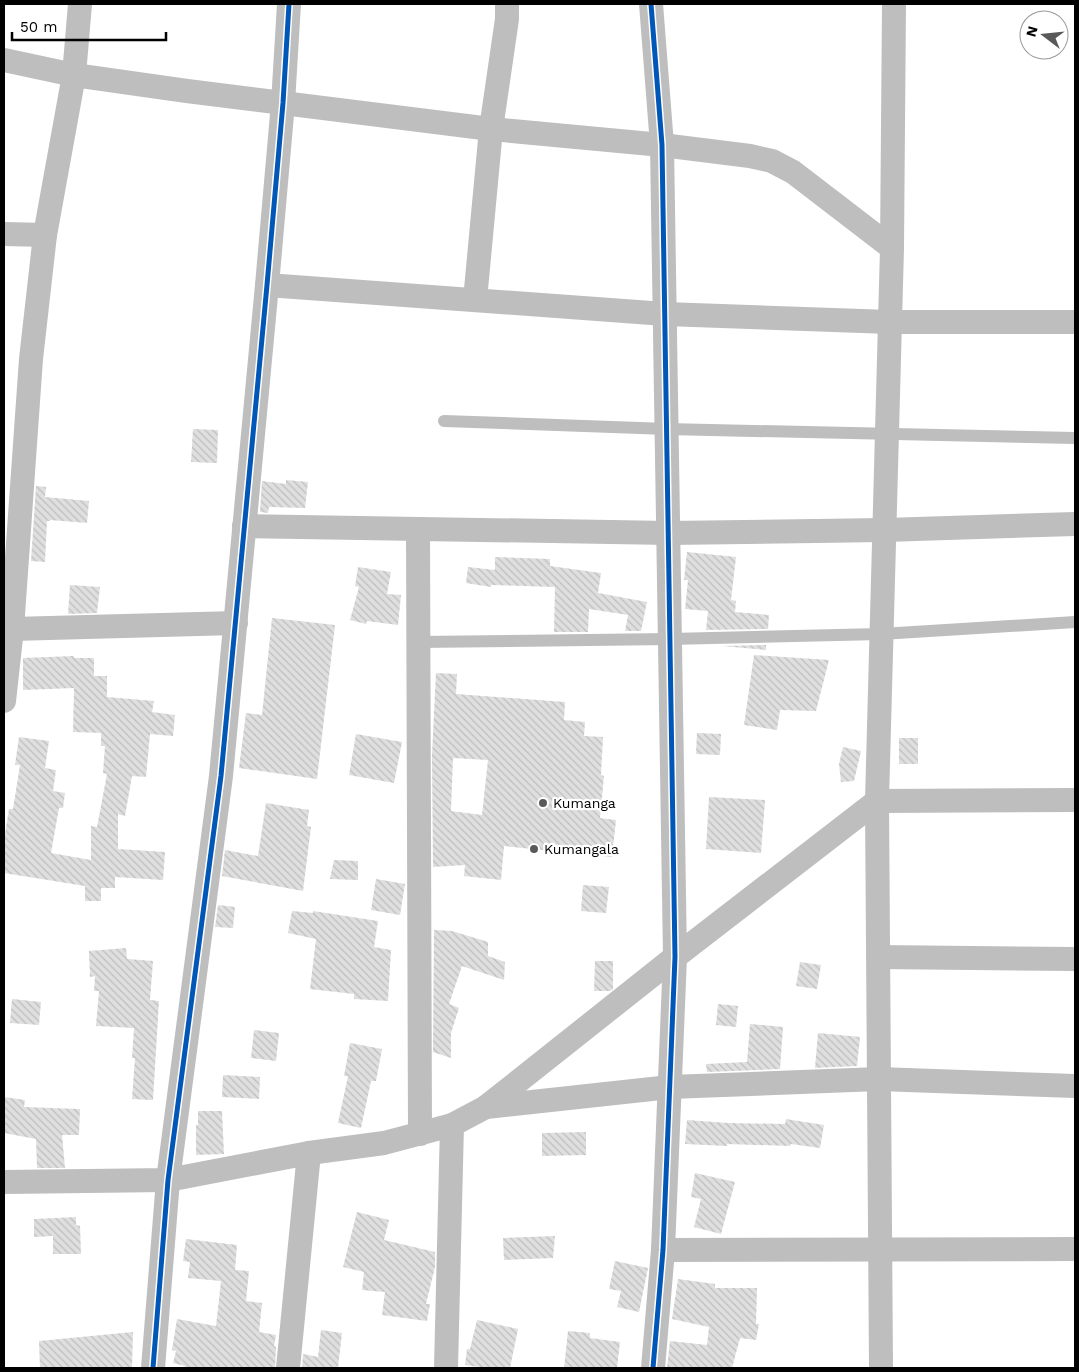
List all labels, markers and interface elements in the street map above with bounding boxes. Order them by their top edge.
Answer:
scale bar [12,10,166,42]
north arrow [1019,10,1069,60]
text: 50 m [20,18,57,36]
text: N [1022,24,1041,39]
place label: Kumanga [553,795,616,811]
marker: Kumanga [537,797,549,809]
place label: Kumangala [544,841,619,857]
marker: Kumangala [528,843,540,855]

